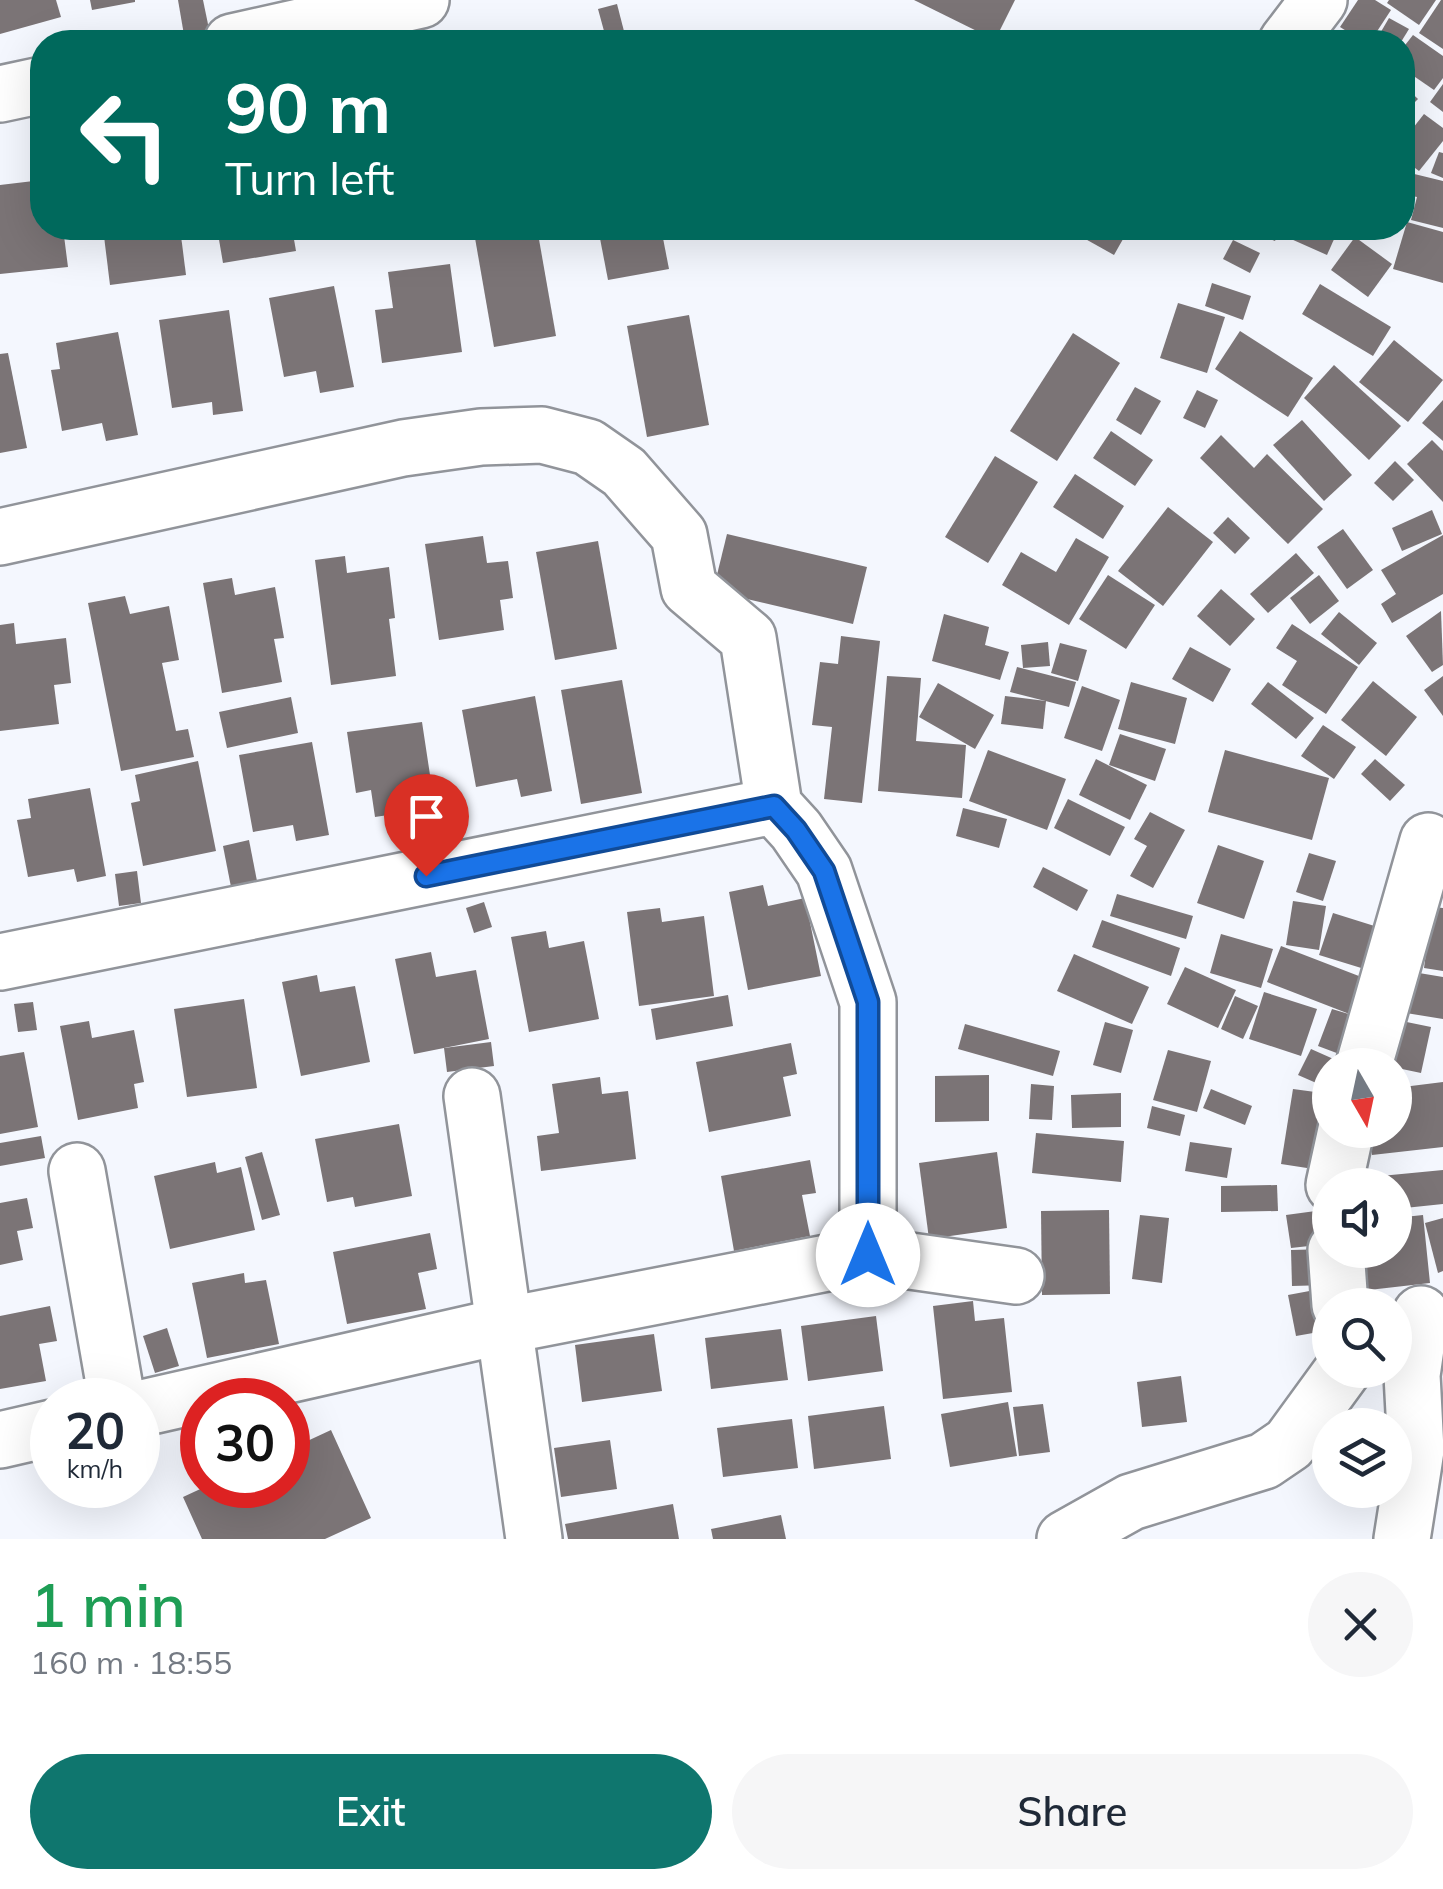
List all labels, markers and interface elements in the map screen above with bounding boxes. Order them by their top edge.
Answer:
text: 90 m [225,63,391,151]
icon: left [60,70,190,200]
text: Turn left [225,150,394,206]
pin [384,774,469,877]
icon: arrive [399,789,454,844]
north arrow [1312,1048,1412,1148]
map controls [1312,1048,1412,1508]
button: sound [1312,1168,1412,1268]
position arrow [816,1203,920,1307]
button: search [1312,1288,1412,1388]
speed limit sign: 30 [180,1378,310,1508]
text: 20 [65,1399,125,1462]
button: layers [1312,1408,1412,1508]
text: km/h [67,1453,123,1484]
text: 1 min [30,1567,186,1642]
button: close [1308,1572,1413,1677]
text: 160 m · 18:55 [30,1642,232,1682]
button: Exit [30,1754,712,1869]
button: Share [732,1754,1413,1869]

